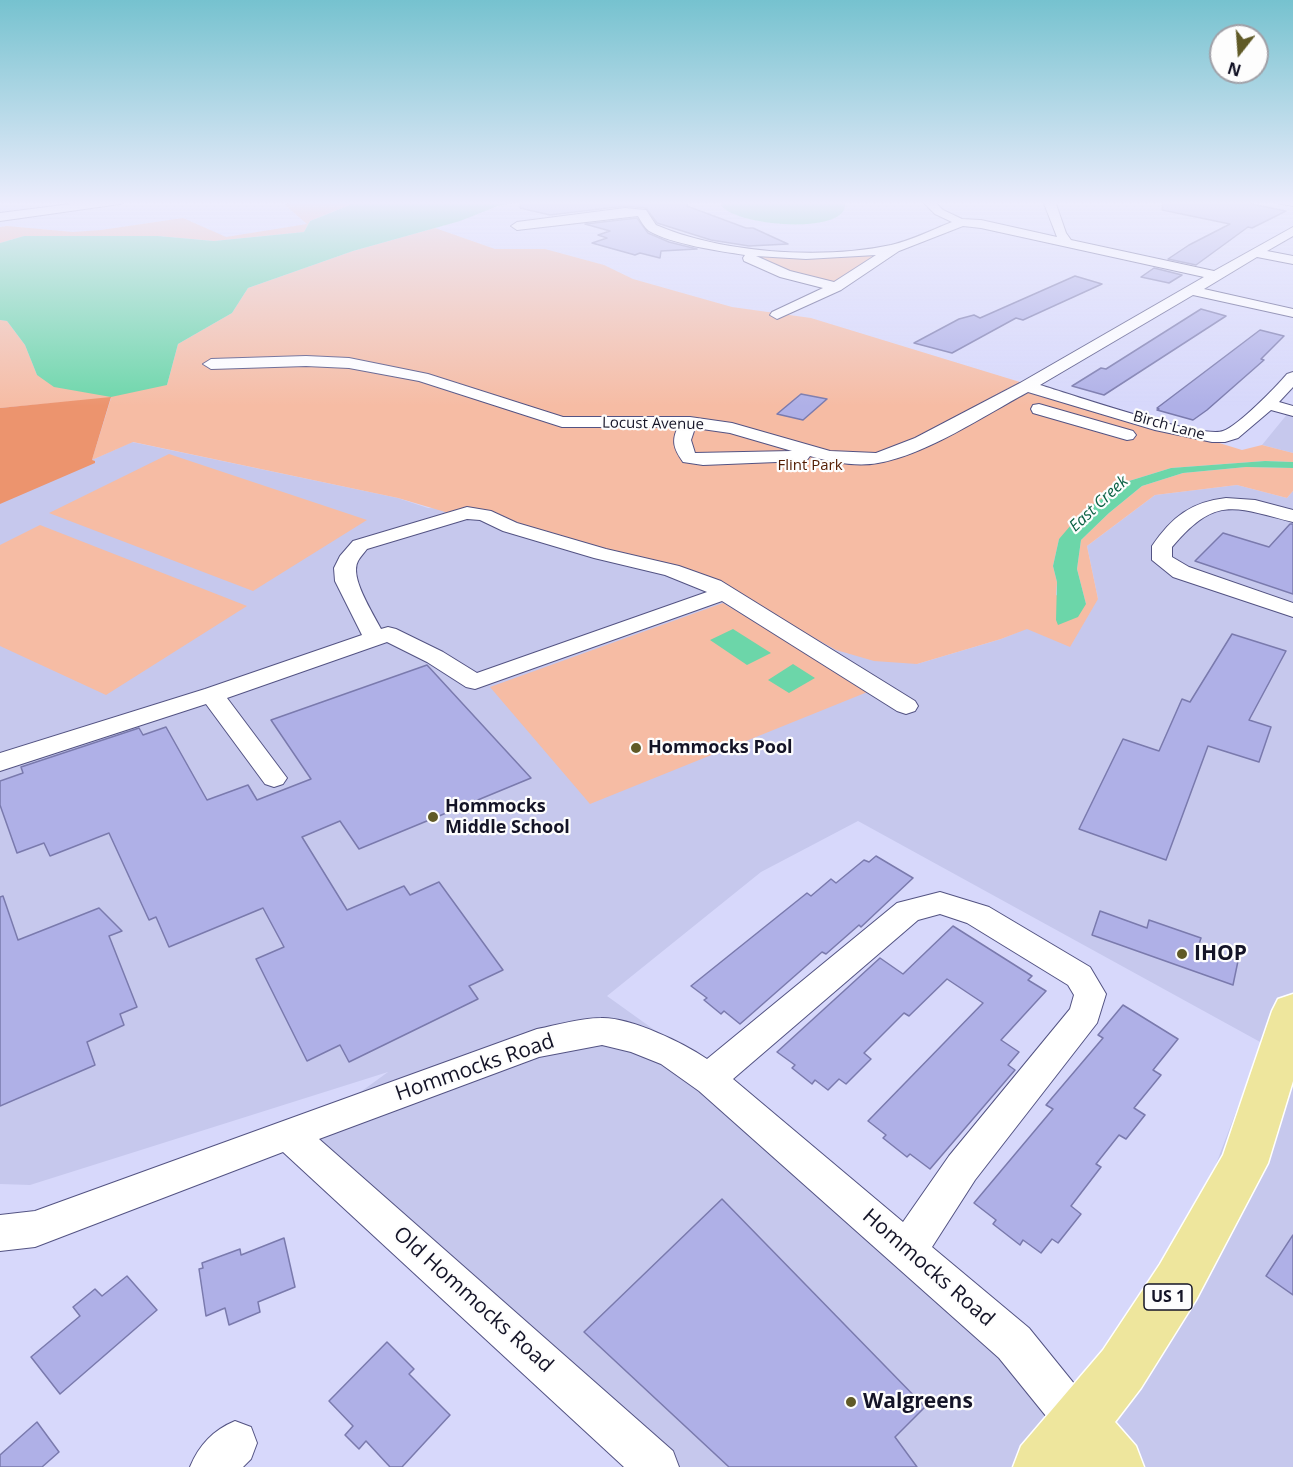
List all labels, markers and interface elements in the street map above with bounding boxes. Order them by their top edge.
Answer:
north arrow [1209,24,1269,84]
text: N [1225,57,1244,82]
street label: Birch Lane [1131,408,1207,444]
street label: Locust Avenue [602,414,704,434]
park label: Flint Park [777,457,843,475]
water label: East Creek [1066,472,1132,536]
place label: Hommocks Pool [648,737,793,759]
marker: Hommocks Pool [629,741,643,755]
place label: Hommocks Middle School [445,796,570,838]
marker: Hommocks Middle School [426,810,440,824]
place label: IHOP [1194,941,1247,967]
marker: IHOP [1175,947,1189,961]
street label: Hommocks Road [392,1029,558,1107]
street label: Hommocks Road [857,1204,999,1332]
street label: Old Hommocks Road [388,1222,558,1378]
road number: US 1 [1144,1284,1192,1310]
place label: Walgreens [863,1389,973,1415]
marker: Walgreens [844,1395,858,1409]

